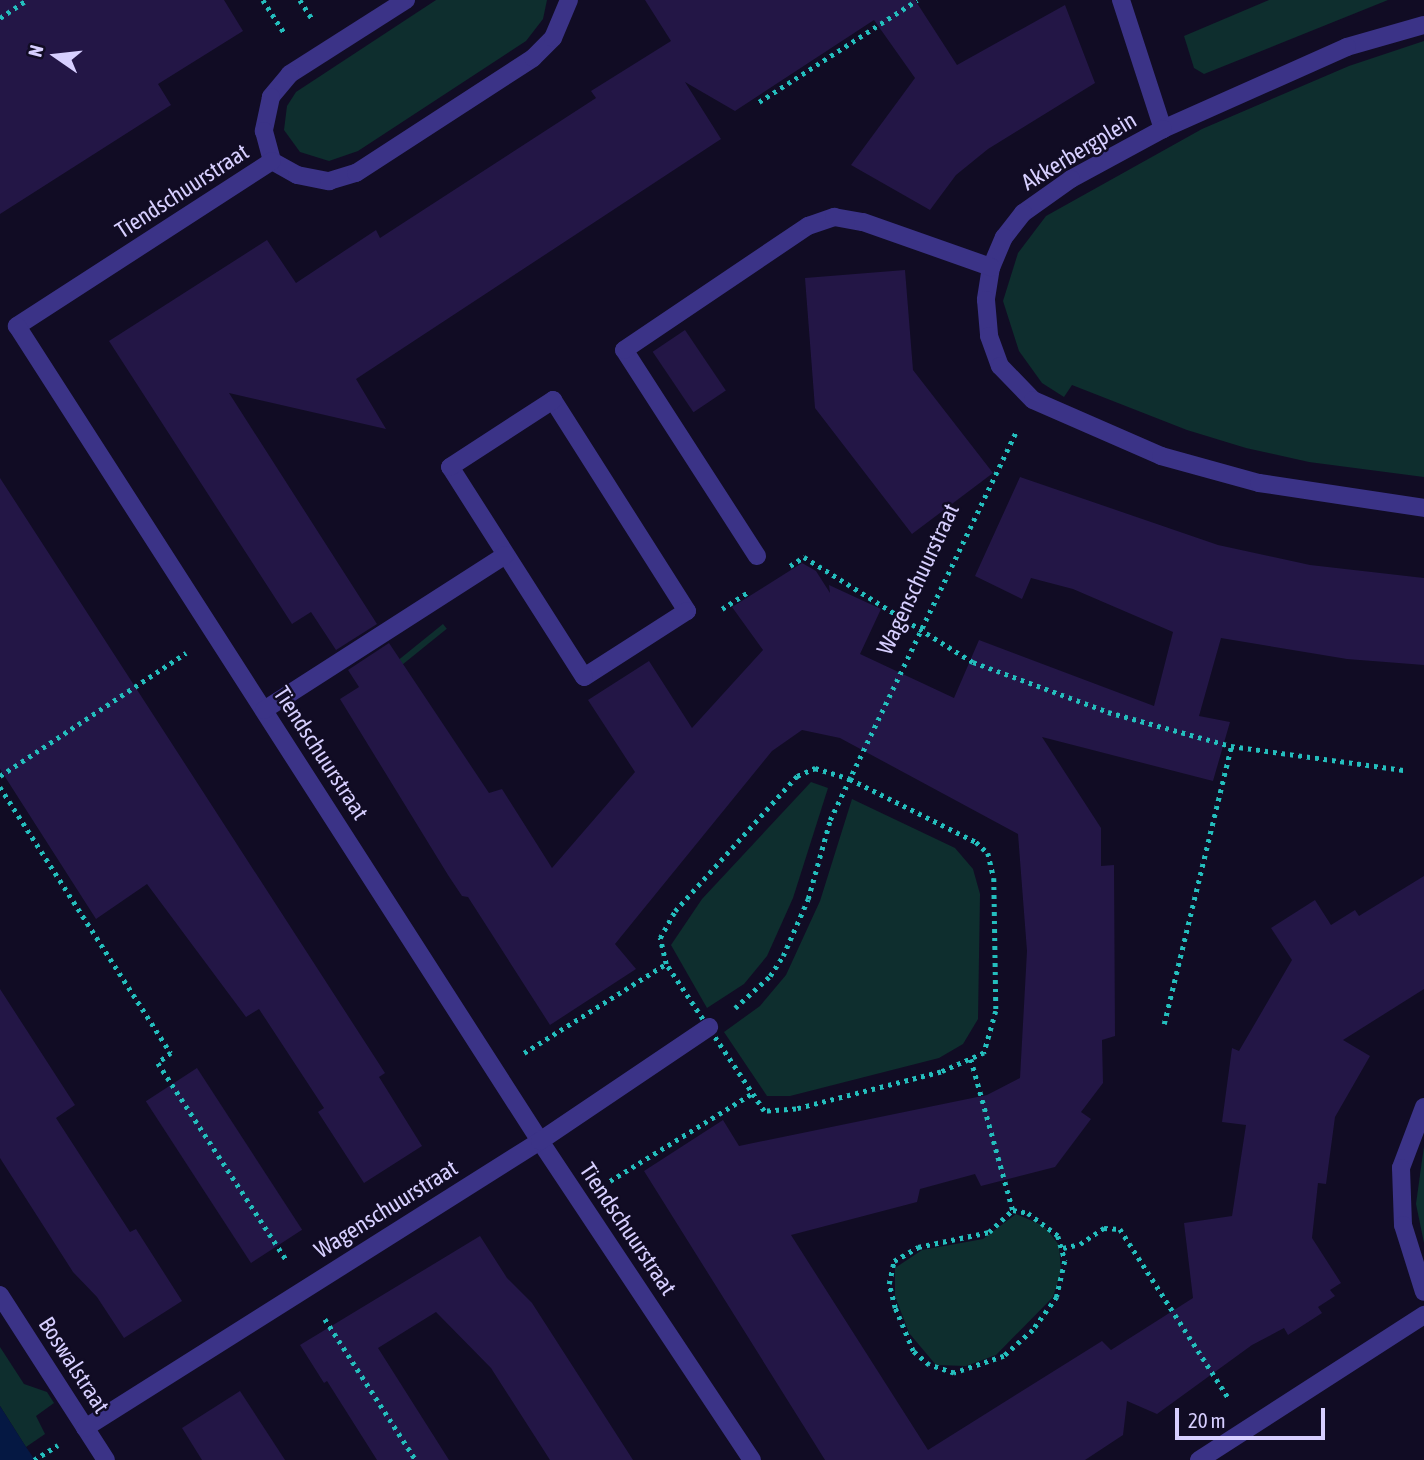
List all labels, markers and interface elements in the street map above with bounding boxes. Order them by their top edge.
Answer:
north arrow [21,21,91,91]
text: N [24,43,48,59]
street label: Akkerbergplein [1016,106,1142,196]
street label: Tiendschuurstraat [110,138,254,244]
street label: Wagenschuurstraat [871,499,965,659]
street label: Tiendschuurstraat [268,681,374,825]
street label: Wagenschuurstraat [309,1154,463,1264]
street label: Tiendschuurstraat [574,1158,682,1300]
street label: Boswalstraat [33,1312,115,1418]
scale bar [1179,1394,1330,1438]
text: 20 m [1188,1408,1226,1432]

